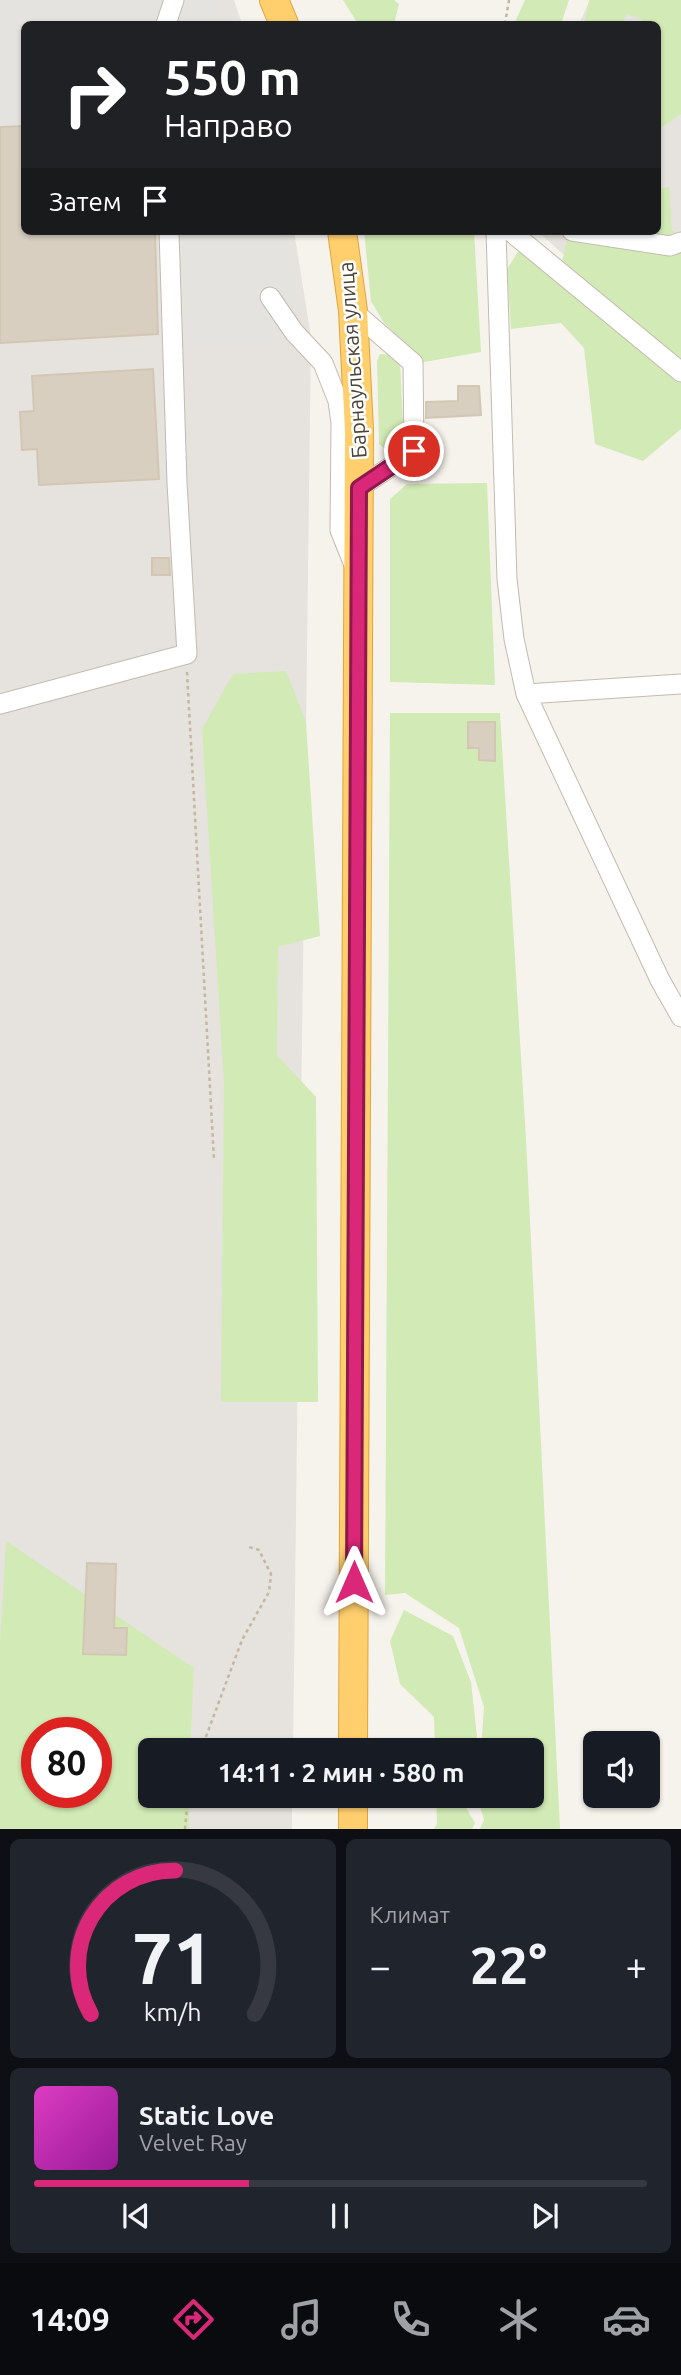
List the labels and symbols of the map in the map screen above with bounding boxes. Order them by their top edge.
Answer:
street label: Барнаульская улица [333,261,371,459]
pin [384,421,444,481]
position arrow [317,1545,391,1619]
speed limit sign: 80 [21,1717,112,1808]

